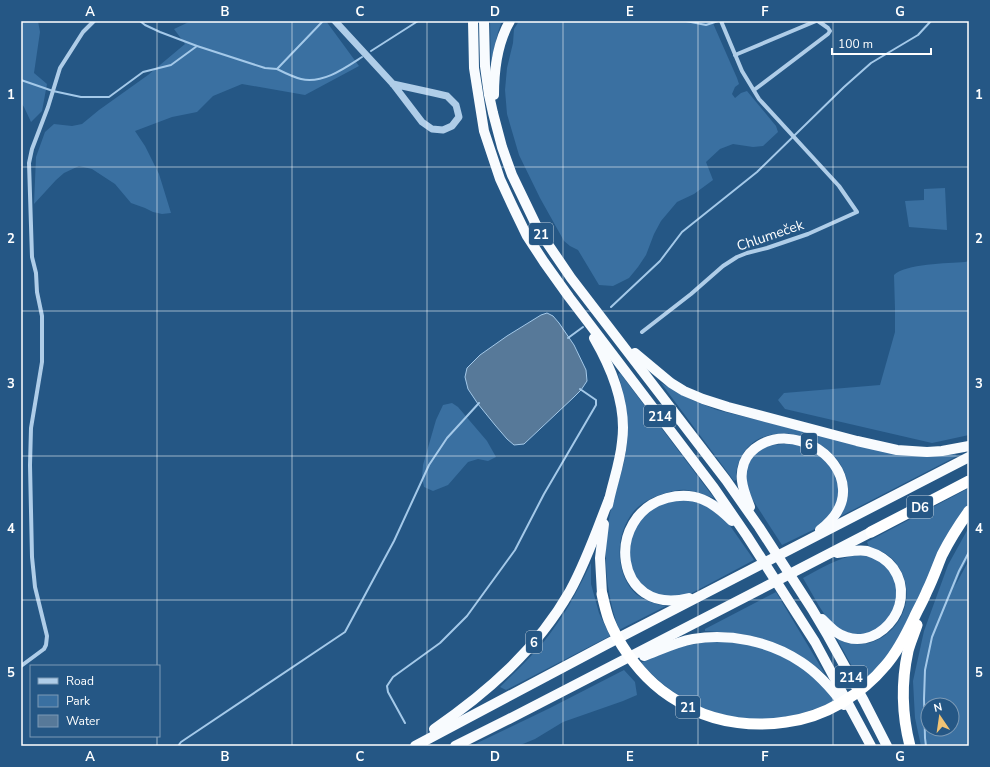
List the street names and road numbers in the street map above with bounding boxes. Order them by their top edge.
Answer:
street label: Chlumeček [734,215,807,256]
road number: 21 [529,223,553,245]
road number: 214 [644,405,676,427]
road number: 6 [801,433,817,455]
road number: D6 [907,496,933,518]
road number: 6 [526,631,542,653]
road number: 214 [835,666,867,688]
road number: 21 [676,696,700,718]

